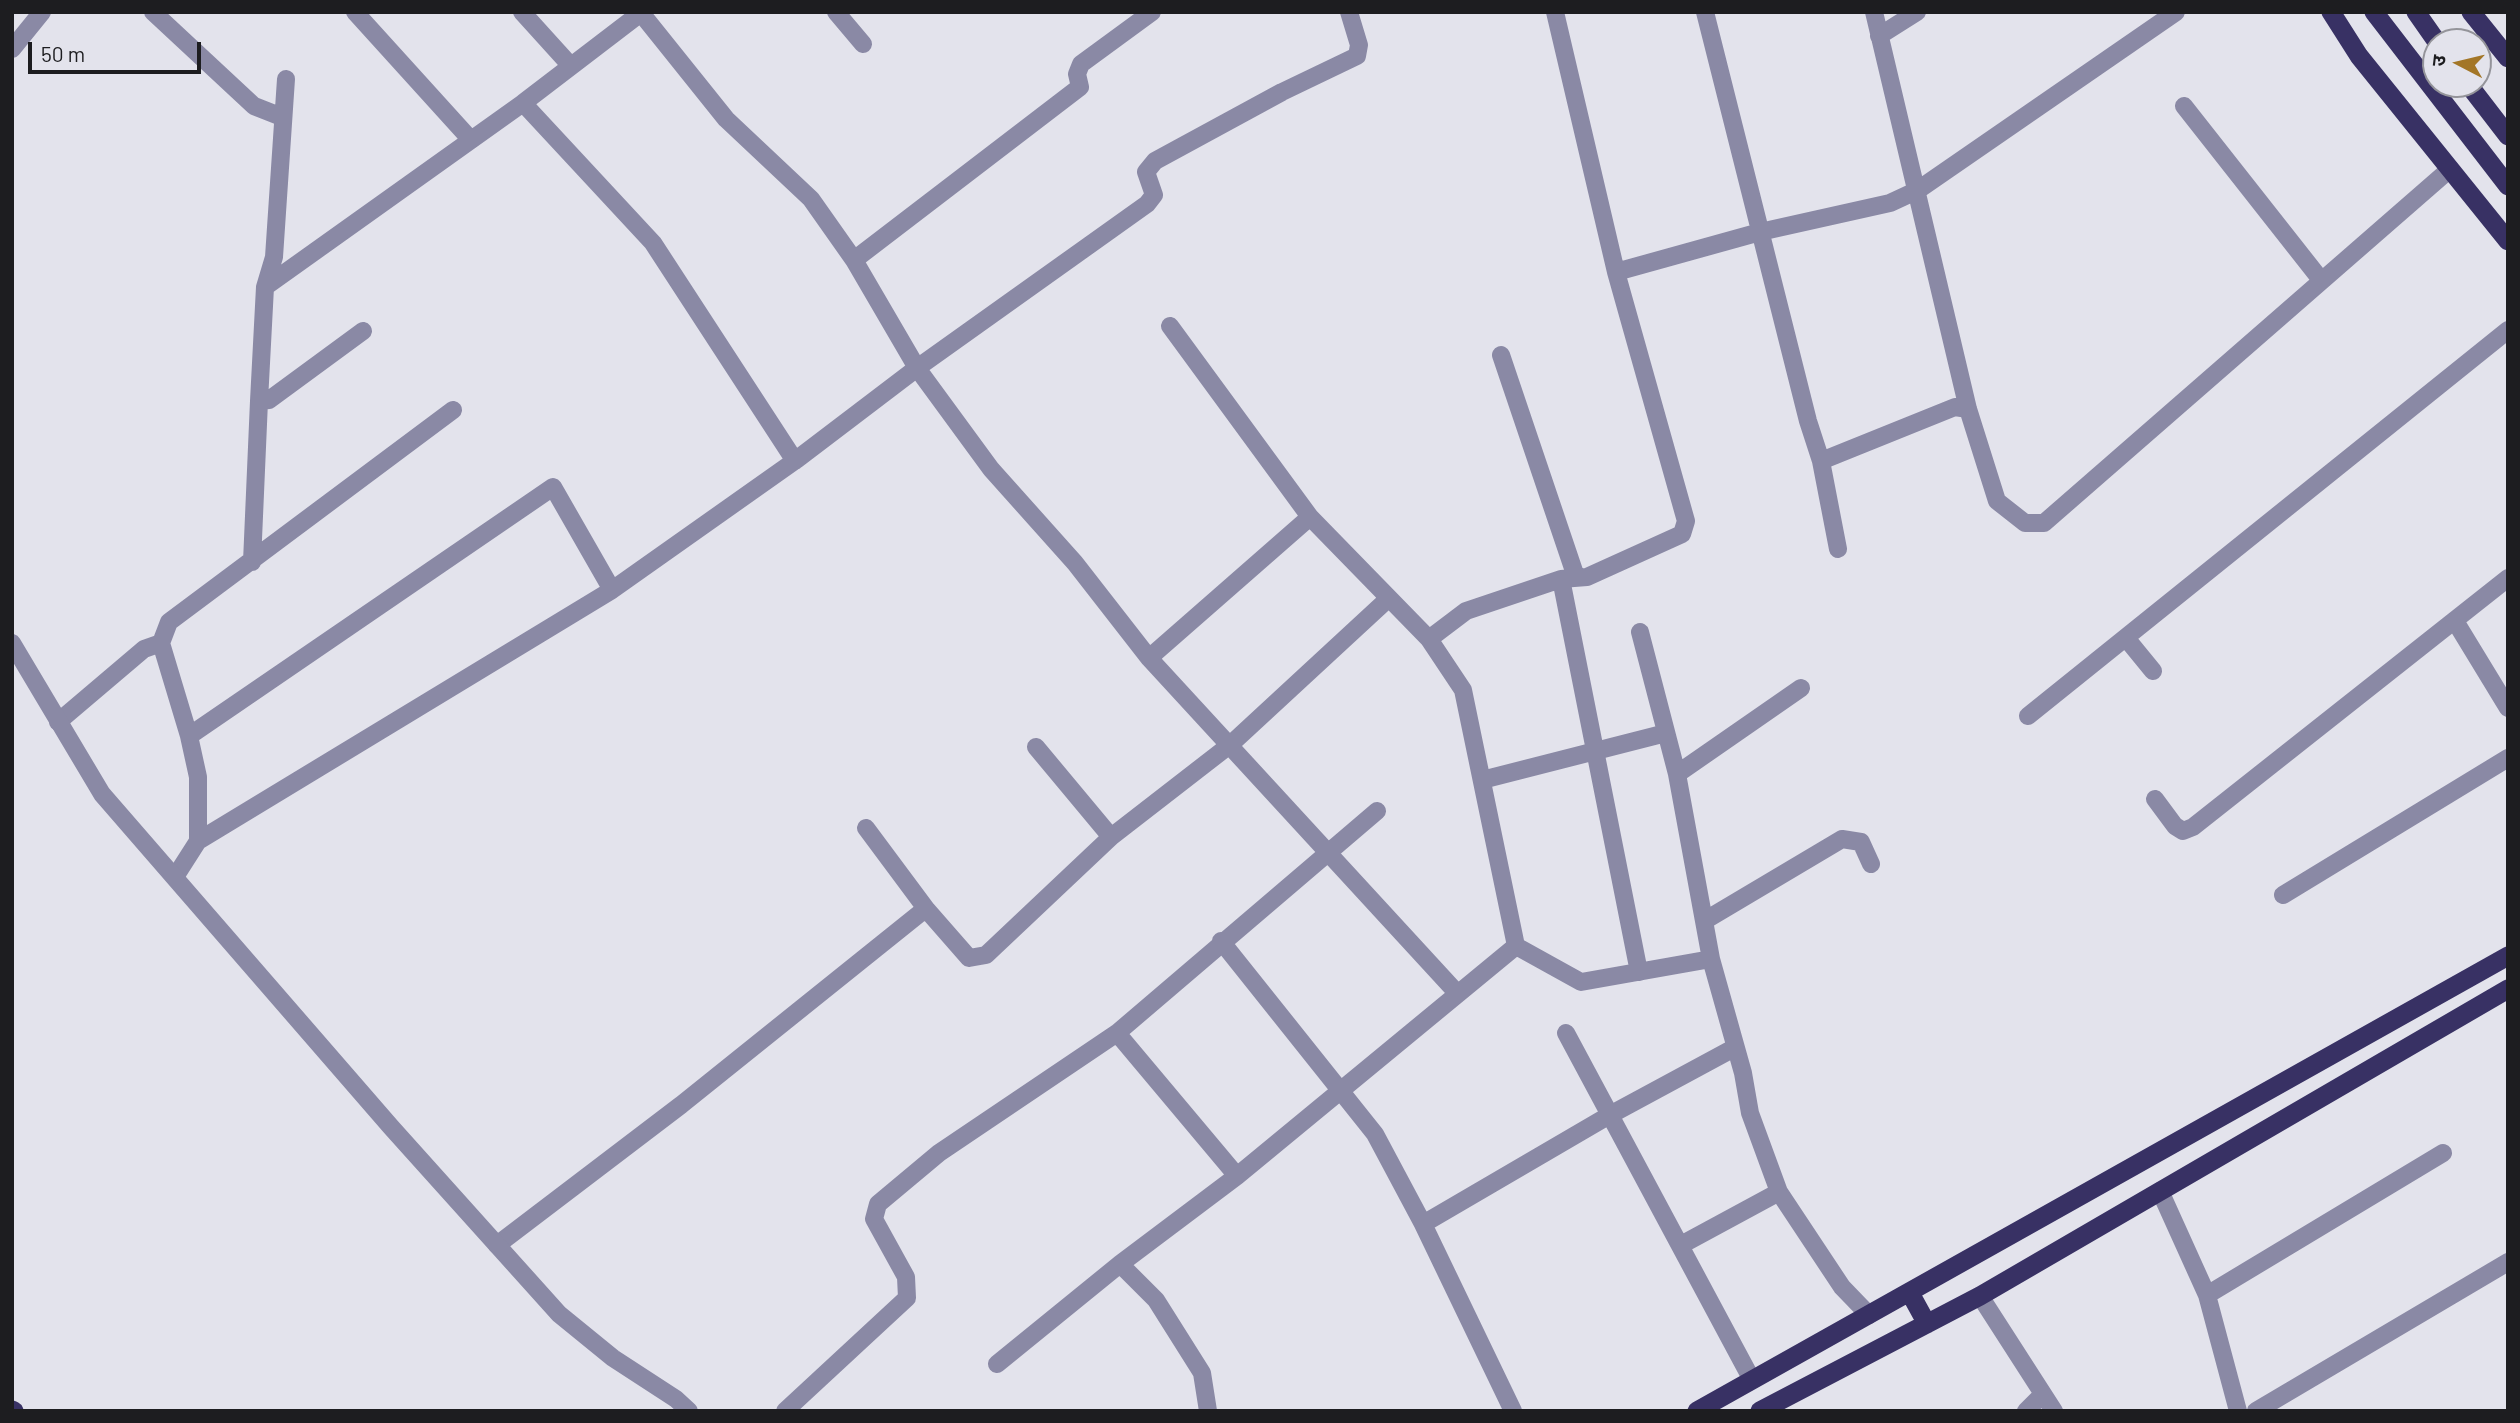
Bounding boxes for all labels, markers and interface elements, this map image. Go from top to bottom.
scale bar [32,28,205,72]
north arrow [2422,28,2492,98]
text: 50 m [41,41,85,66]
text: उ [2426,54,2450,68]

